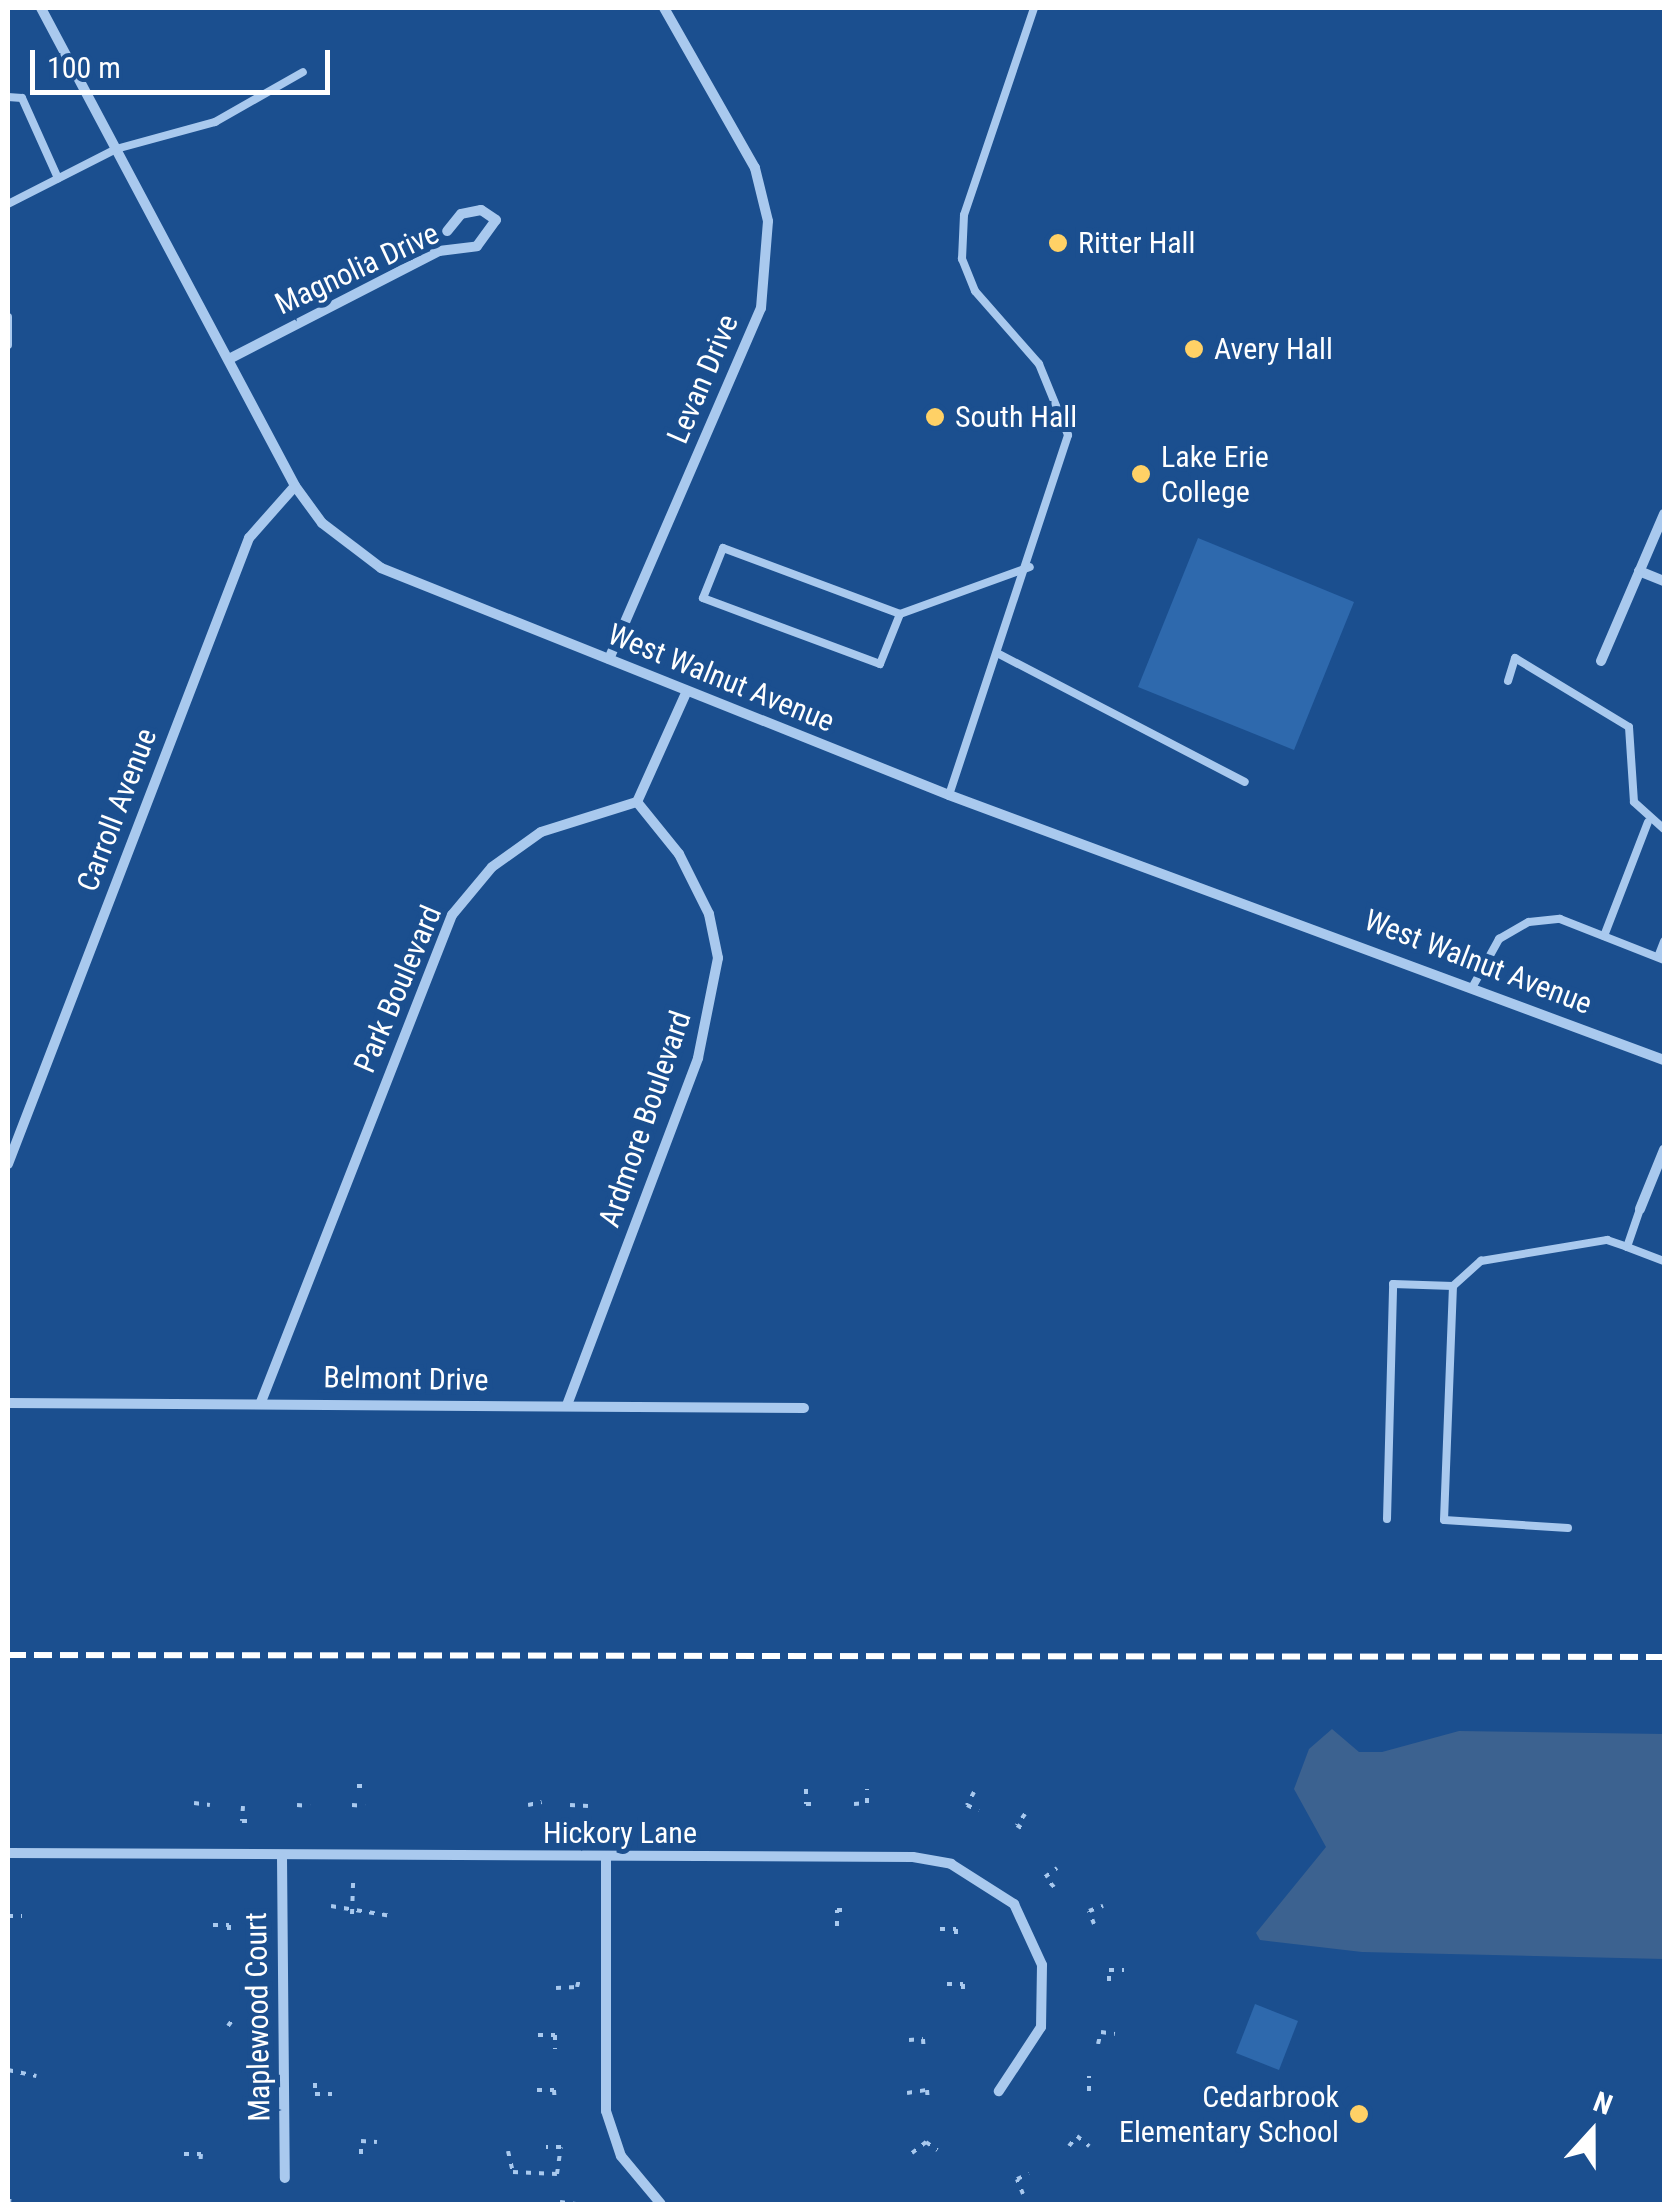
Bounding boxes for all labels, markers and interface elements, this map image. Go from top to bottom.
scale bar [35,30,335,92]
text: 100 m [47,50,121,85]
street label: Magnolia Drive [270,215,444,323]
place label: Ritter Hall [1078,225,1195,261]
marker: Ritter Hall [1047,232,1069,254]
street label: Levan Drive [660,309,746,449]
place label: Avery Hall [1214,331,1333,367]
marker: Avery Hall [1183,338,1205,360]
place label: South Hall [955,399,1077,435]
marker: South Hall [924,406,946,428]
place label: Lake Erie College [1161,439,1269,510]
marker: Lake Erie College [1130,463,1152,485]
street label: West Walnut Avenue [603,616,839,740]
street label: Carroll Avenue [69,724,165,896]
street label: Park Boulevard [347,900,449,1078]
street label: West Walnut Avenue [1359,902,1597,1022]
street label: Ardmore Boulevard [591,1006,699,1232]
street label: Belmont Drive [323,1360,489,1398]
street label: Hickory Lane [543,1815,697,1851]
street label: Maplewood Court [238,1912,278,2122]
place label: Cedarbrook Elementary School [1119,2079,1339,2150]
north arrow [1542,2082,1642,2182]
text: N [1589,2085,1617,2122]
marker: Cedarbrook Elementary School [1348,2103,1370,2125]

